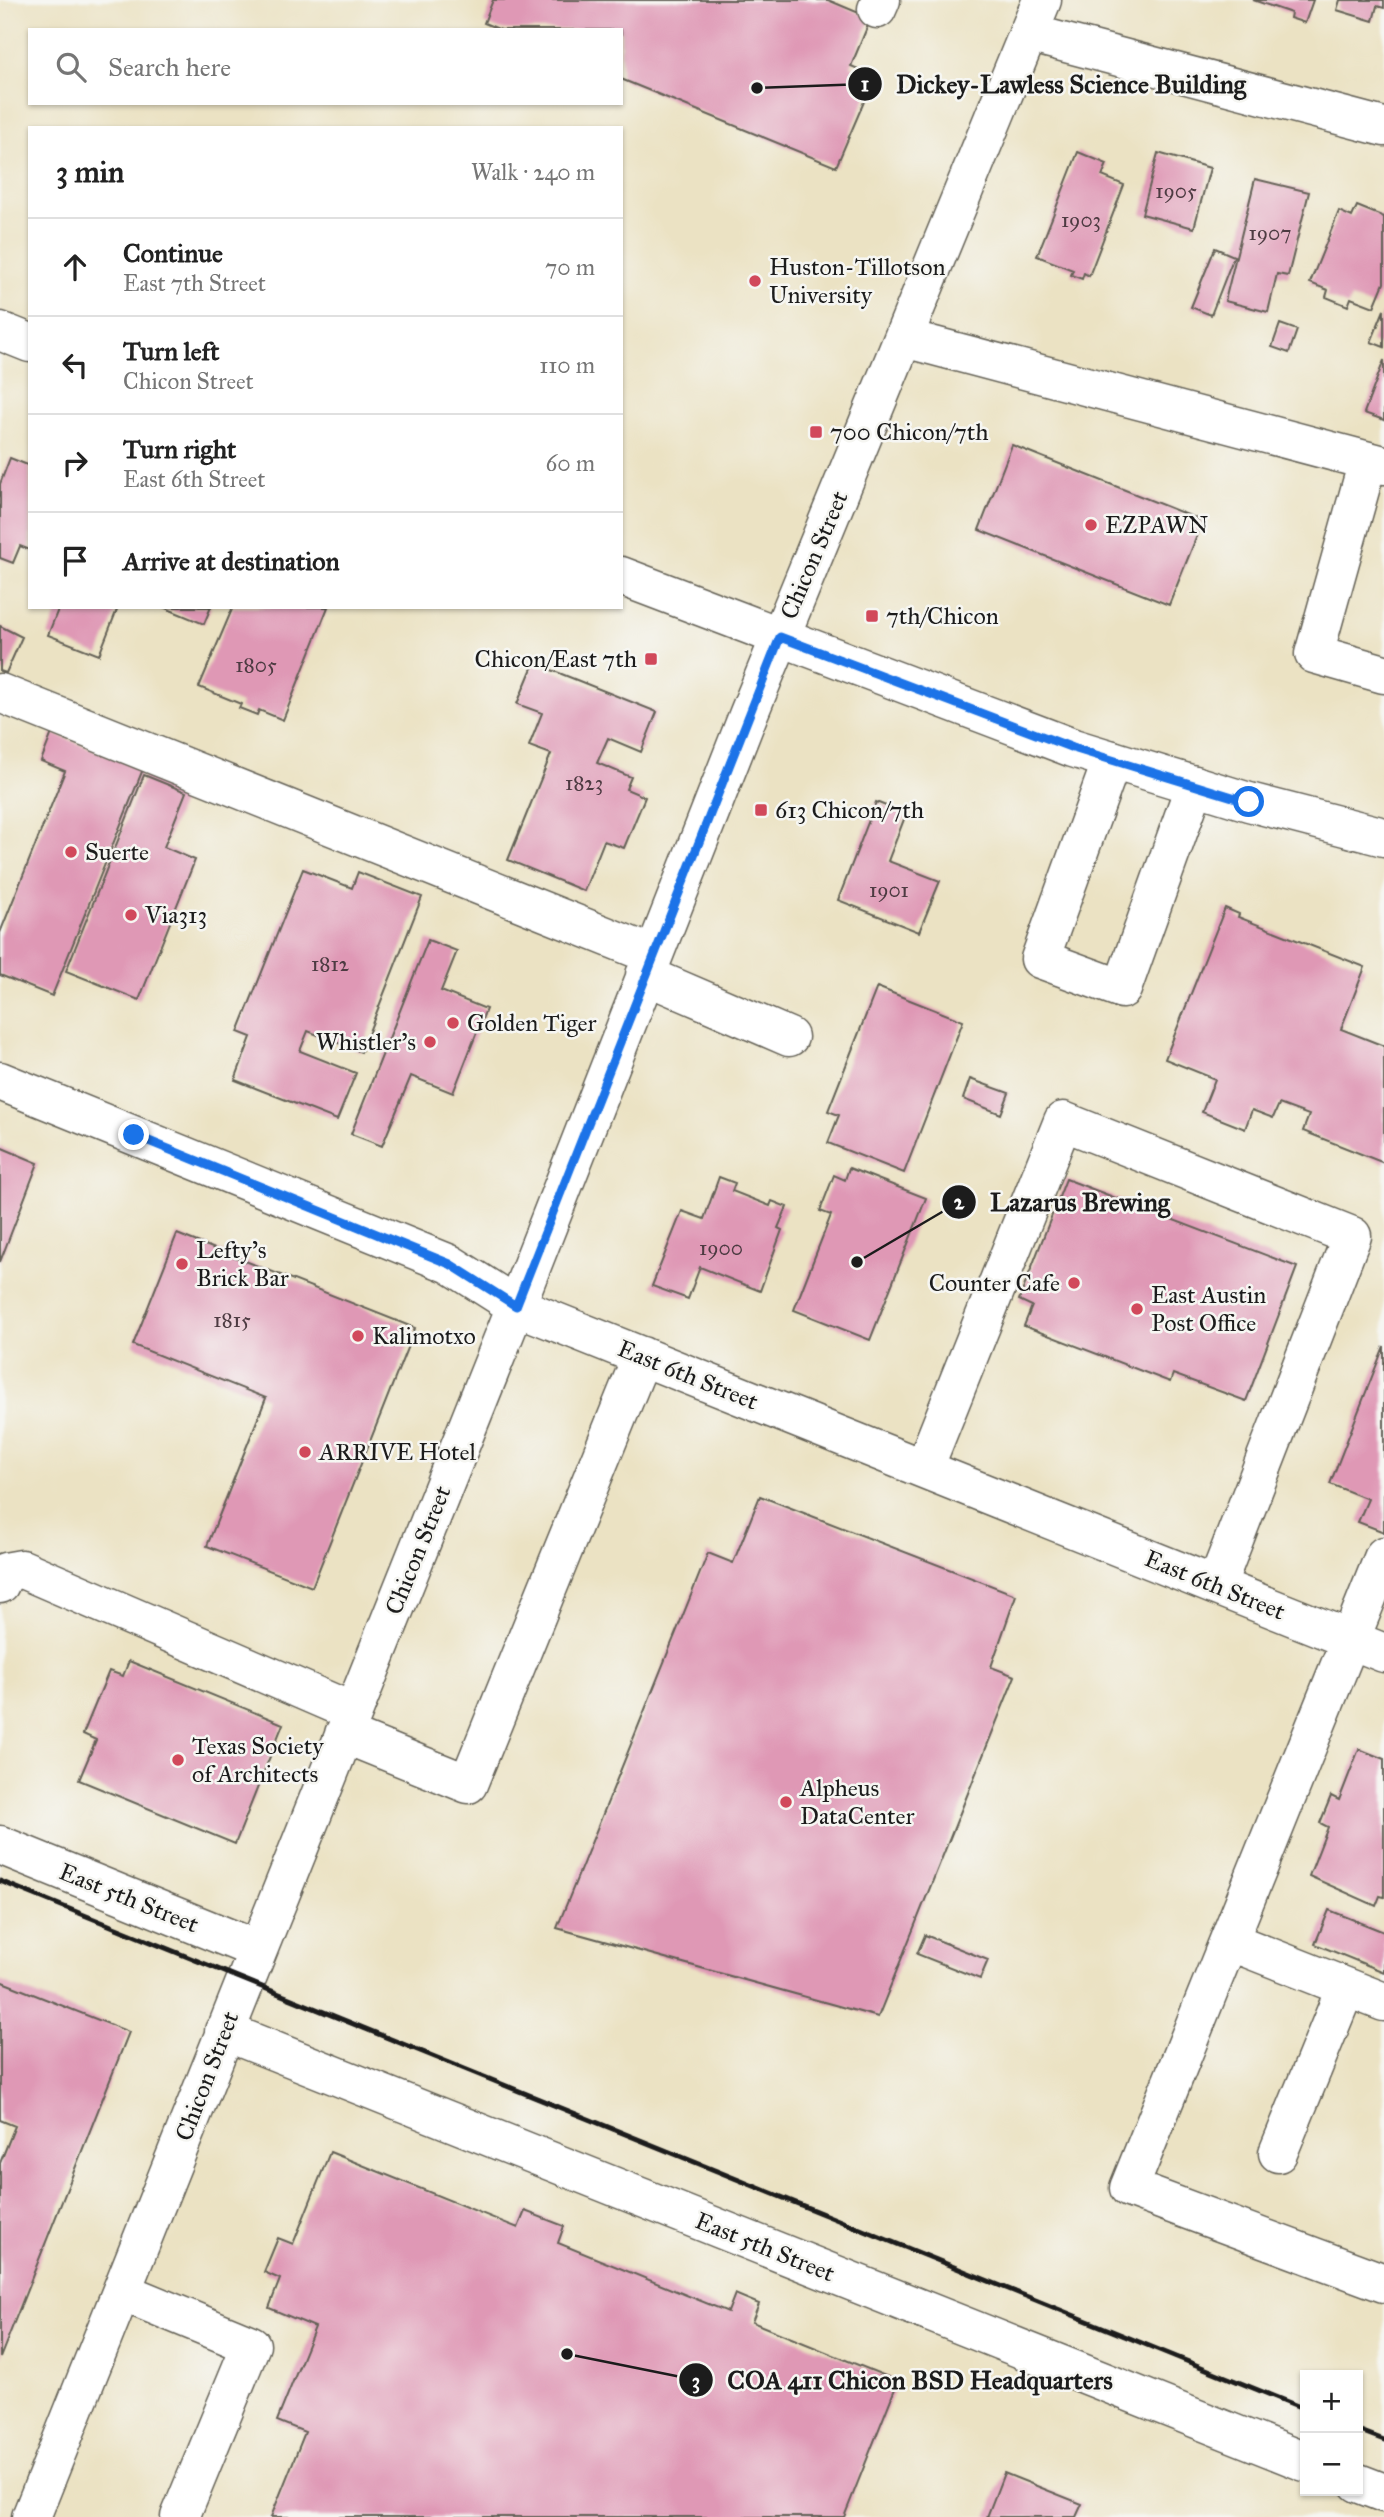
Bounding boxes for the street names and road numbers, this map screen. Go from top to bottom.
street label: Chicon Street [774,486,855,624]
street label: East 6th Street [613,1333,763,1417]
street label: Chicon Street [379,1481,458,1619]
street label: East 6th Street [1140,1543,1290,1627]
street label: East 5th Street [55,1856,203,1940]
street label: Chicon Street [169,2006,246,2145]
street label: East 5th Street [691,2205,839,2289]

